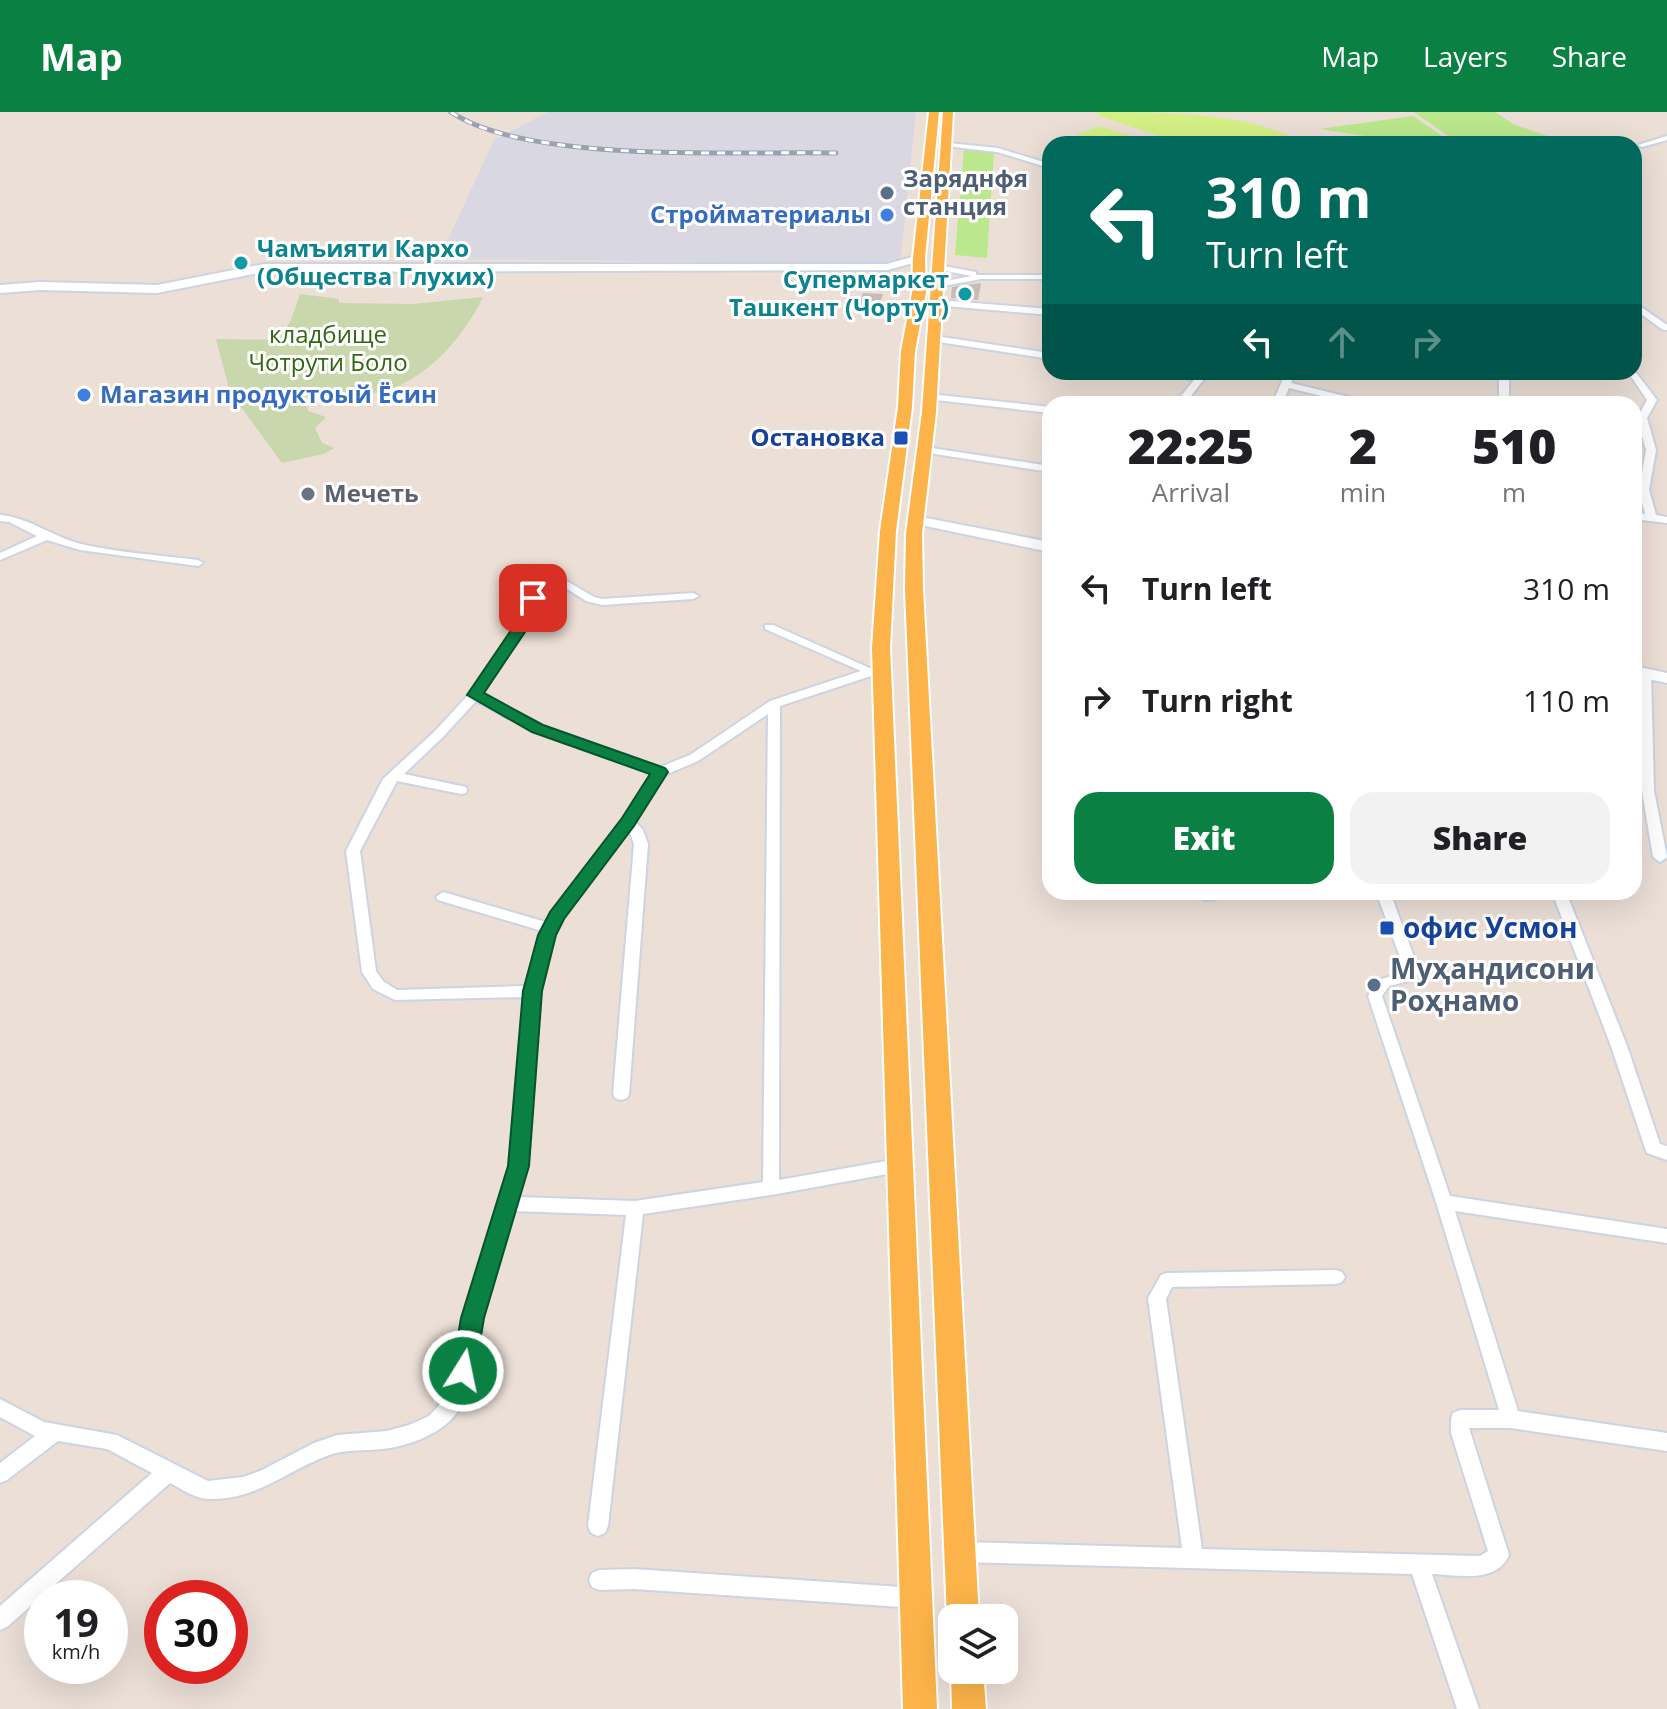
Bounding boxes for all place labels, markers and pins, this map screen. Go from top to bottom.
place label: Заряднфя станция [903,161,1028,222]
marker: Заряднфя станция [878,184,896,202]
place label: Стройматериалы [650,197,871,230]
marker: Стройматериалы [878,206,896,224]
place label: Чамъияти Кархо (Общества Глухих) [257,231,494,292]
marker: Чамъияти Кархо (Общества Глухих) [232,254,250,272]
place label: Супермаркет Ташкент (Чортут) [729,262,949,323]
marker: Супермаркет Ташкент (Чортут) [956,285,974,303]
place label: Магазин продуктоый Ёсин [100,377,437,410]
marker: Магазин продуктоый Ёсин [75,386,93,404]
place label: Остановка [751,420,885,453]
marker: Остановка [892,429,910,447]
place label: Мечеть [324,476,419,509]
marker: Мечеть [299,485,317,503]
pin [499,564,567,632]
place label: офис Усмон [1403,908,1577,946]
marker: офис Усмон [1378,919,1396,937]
place label: Муҳандисони Роҳнамо [1390,949,1595,1019]
marker: Муҳандисони Роҳнамо [1365,976,1383,994]

